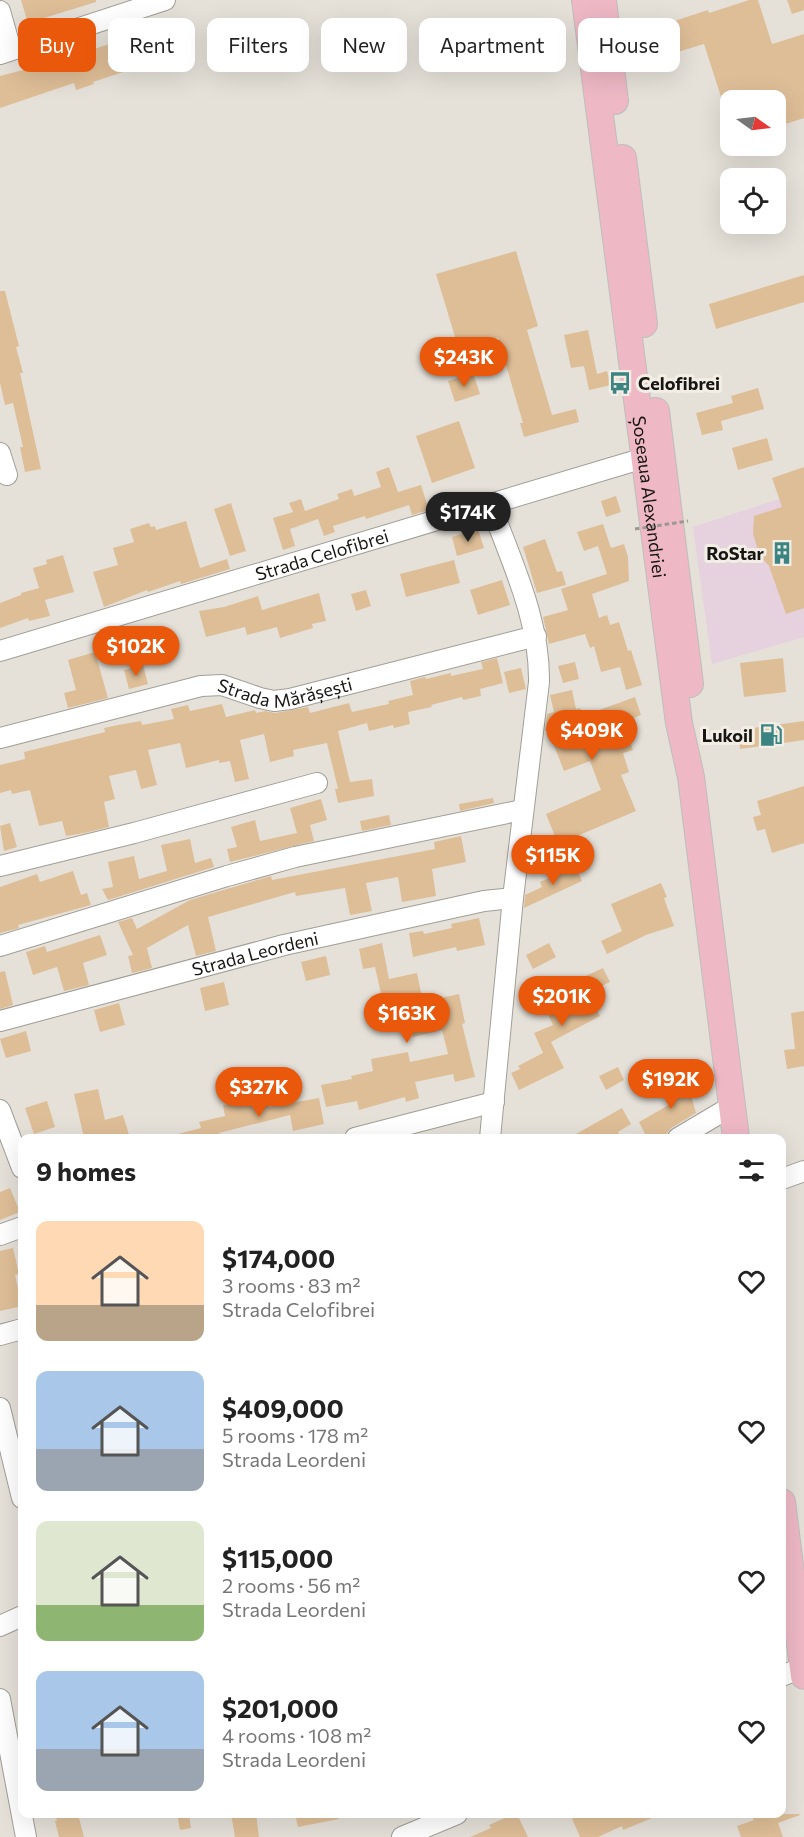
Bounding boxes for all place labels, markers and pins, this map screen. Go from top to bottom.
pin: $243K [422,337,506,388]
bus stop icon: Celofibrei [607,370,633,396]
place label: Celofibrei [638,372,720,394]
pin: $174K [426,492,510,543]
building icon: RoStar [769,540,795,566]
place label: RoStar [706,542,765,564]
pin: $102K [94,626,178,677]
pin: $409K [550,710,634,761]
fuel station icon: Lukoil [758,722,784,748]
place label: Lukoil [702,724,753,746]
pin: $115K [511,835,595,886]
pin: $201K [520,976,604,1027]
pin: $163K [365,993,449,1044]
pin: $192K [629,1059,713,1110]
pin: $327K [217,1067,301,1118]

